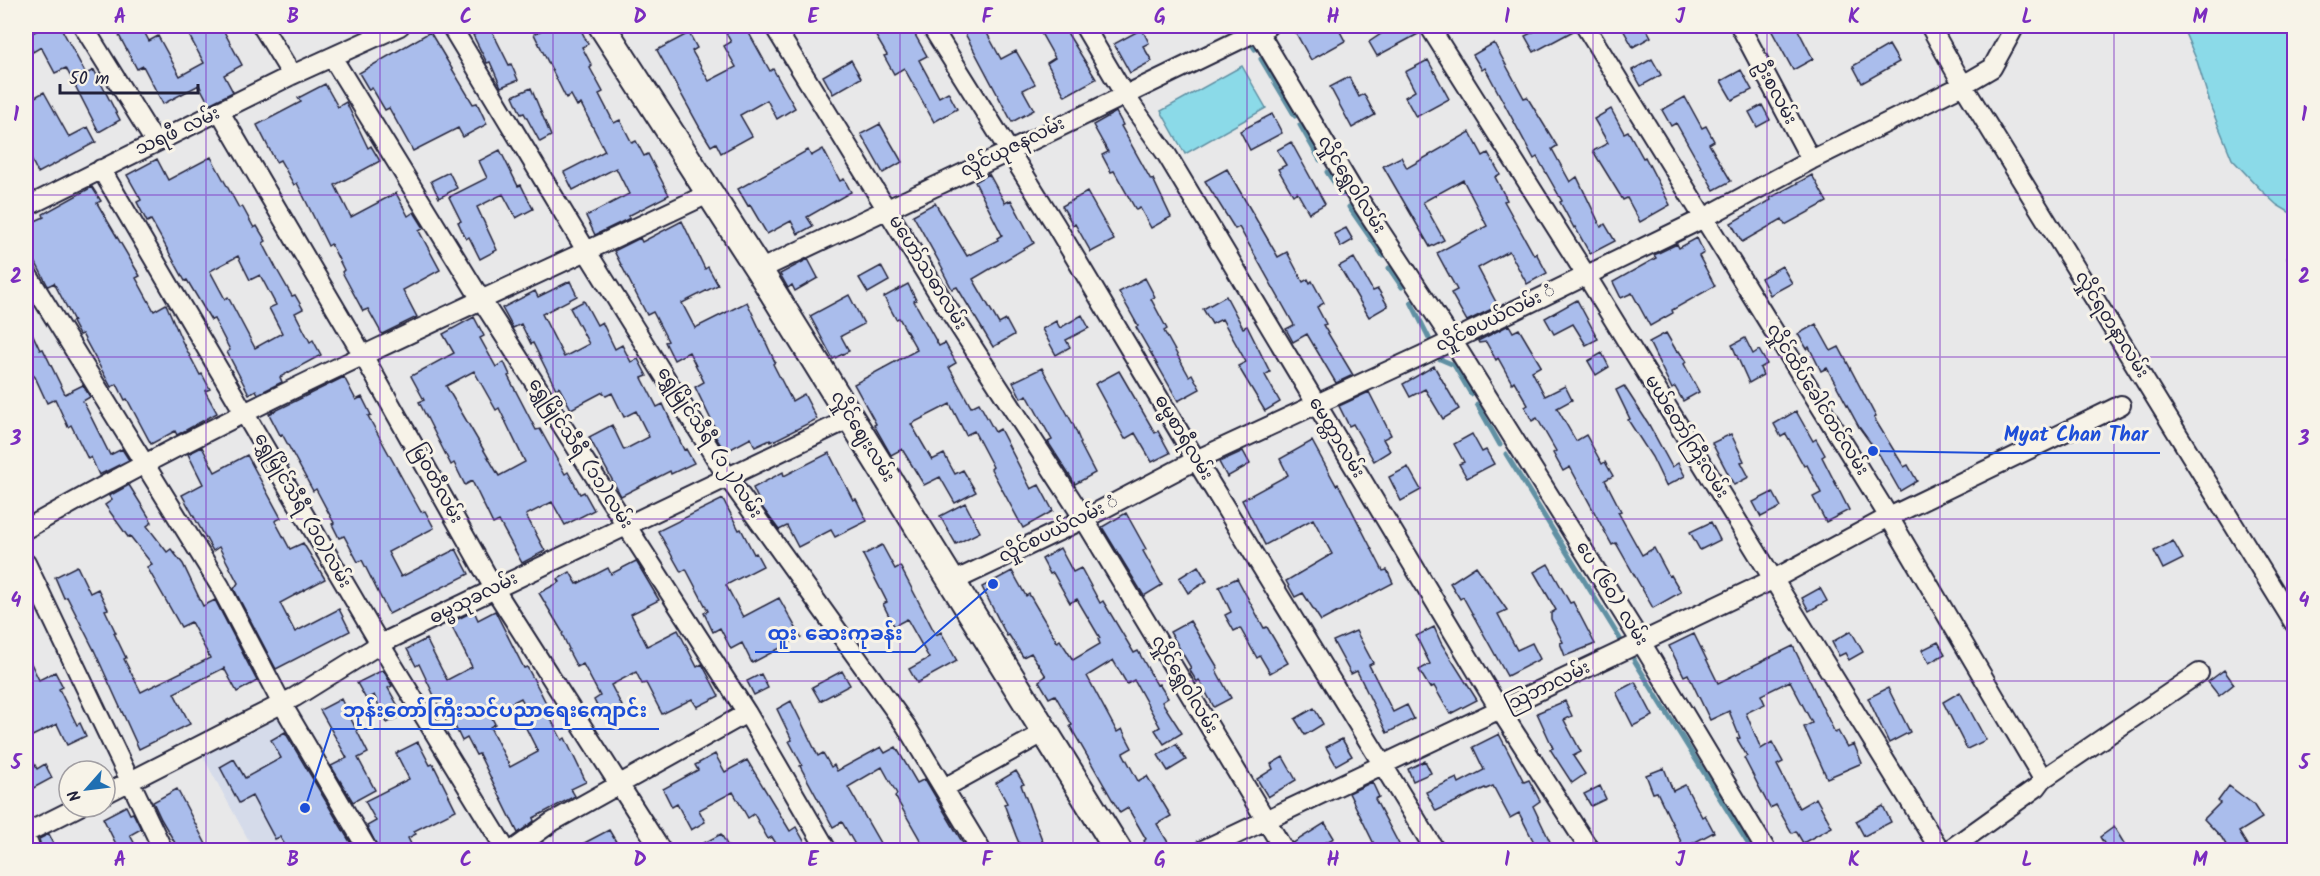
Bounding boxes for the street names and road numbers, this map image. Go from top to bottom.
street label: ဦးစလမ်း [1746,56,1804,130]
street label: သရဖီ လမ်း [130,99,225,164]
street label: လှိုင်ယုဇနလမ်း [955,109,1070,186]
street label: လှိုင်ရွှေဝါလမ်း [1309,130,1394,240]
street label: မဟော်သဓာလမ်း [880,210,974,336]
street label: လှိုင်ရတနာလမ်း [2066,265,2156,384]
street label: လှိုင်စပယ်လမ်း ံ [1431,276,1561,361]
street label: လှိုင်ထိပ်ခေါင်တင်လမ်း [1758,318,1876,482]
street label: ရွှေမြိုင်သီရီ (၁၂)လမ်း [649,361,770,525]
street label: မယ်တော်ကြီးလမ်း [1636,369,1737,505]
street label: ရွှေမြိုင်သီရီ (၁၁)လမ်း [520,372,641,535]
street label: လှိုင်ဈေးလမ်း [822,385,903,489]
street label: ဓမ္မစာရီလမ်း [1146,389,1221,486]
street label: မေတ္တာလမ်း [1300,392,1372,484]
street label: ရွှေမြိုင်သီရီ (၁၀)လမ်း [246,427,359,594]
street label: မြဝတီလမ်း [402,438,471,529]
street label: လှိုင်စပယ်လမ်း ံ [994,487,1124,572]
street label: ပေ (၆၀) လမ်း [1567,536,1655,652]
street label: ဓမ္မသုခလမ်း [425,565,523,633]
street label: လှိုင်ရွှေဝါလမ်း [1143,629,1226,740]
street label: သြဘာလမ်း [1501,654,1595,720]

